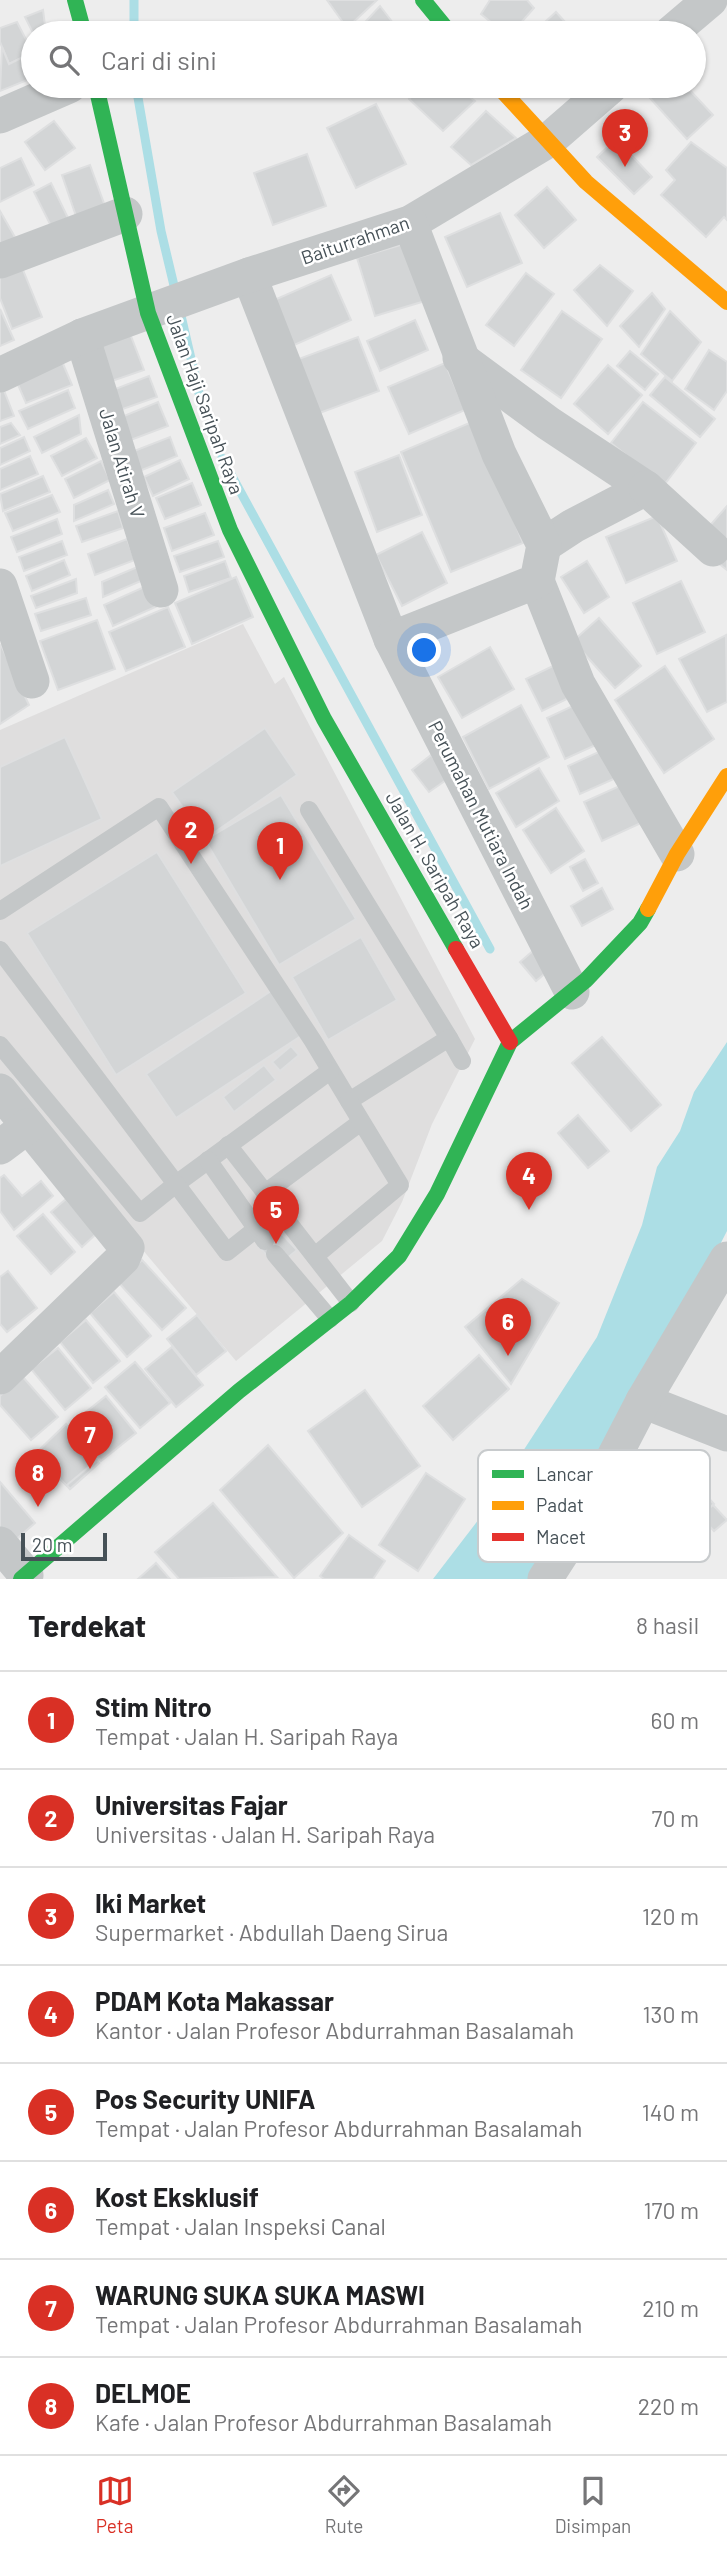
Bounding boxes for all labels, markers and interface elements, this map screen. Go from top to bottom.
search box [21,21,706,98]
icon: search [45,41,83,79]
text: Cari di sini [101,44,217,75]
pin: 3 [602,109,648,167]
street label: Baiturrahman [298,210,412,269]
street label: Jalan Haji Saripah Raya [162,310,249,497]
street label: Jalan Atirah V [95,405,150,521]
your location [407,633,441,667]
street label: Perumahan Mutiara Indah [424,717,539,913]
street label: Jalan H. Saripah Raya [381,788,490,952]
pin: 2 [168,806,214,864]
pin: 1 [257,822,303,880]
pin: 4 [506,1152,552,1210]
pin: 5 [253,1186,299,1244]
pin: 6 [485,1298,531,1356]
pin: 7 [67,1411,113,1469]
pin: 8 [15,1449,61,1507]
legend [478,1450,710,1562]
text: Lancar [536,1462,593,1485]
text: Padat [536,1493,584,1516]
text: Macet [536,1525,586,1548]
scale bar [21,1530,107,1562]
text: 20 m [32,1533,72,1556]
text: Terdekat [28,1607,146,1643]
text: 8 hasil [636,1611,699,1639]
text: Stim Nitro [95,1691,212,1722]
text: 1 [47,1706,55,1734]
text: 60 m [651,1706,699,1734]
text: Tempat · Jalan H. Saripah Raya [95,1722,398,1750]
text: Universitas Fajar [95,1789,288,1820]
text: 2 [45,1804,57,1832]
text: 70 m [652,1804,699,1832]
text: Universitas · Jalan H. Saripah Raya [95,1820,435,1848]
text: Iki Market [95,1887,206,1918]
text: 3 [45,1902,57,1930]
text: 120 m [642,1902,699,1930]
text: Supermarket · Abdullah Daeng Sirua [95,1918,448,1946]
text: PDAM Kota Makassar [95,1985,334,2016]
text: 4 [44,2000,58,2028]
text: 130 m [642,2000,699,2028]
text: Kantor · Jalan Profesor Abdurrahman Basalamah [95,2016,574,2044]
text: Pos Security UNIFA [95,2083,316,2114]
text: 5 [45,2098,57,2126]
text: 140 m [642,2098,699,2126]
text: Tempat · Jalan Profesor Abdurrahman Basalamah [95,2114,583,2142]
text: Kost Eksklusif [95,2181,259,2212]
text: 6 [45,2196,57,2224]
text: 170 m [643,2196,699,2224]
text: Tempat · Jalan Inspeksi Canal [95,2212,386,2240]
text: WARUNG SUKA SUKA MASWI [95,2279,425,2310]
text: 7 [45,2294,57,2322]
text: 210 m [642,2294,699,2322]
text: Tempat · Jalan Profesor Abdurrahman Basalamah [95,2310,583,2338]
text: DELMOE [95,2377,191,2408]
text: 8 [45,2392,57,2420]
text: 220 m [638,2392,699,2420]
text: Kafe · Jalan Profesor Abdurrahman Basalamah [95,2408,552,2436]
tab: Peta [96,2472,134,2537]
tab: Rute [325,2472,363,2537]
tab: Disimpan [555,2472,631,2537]

